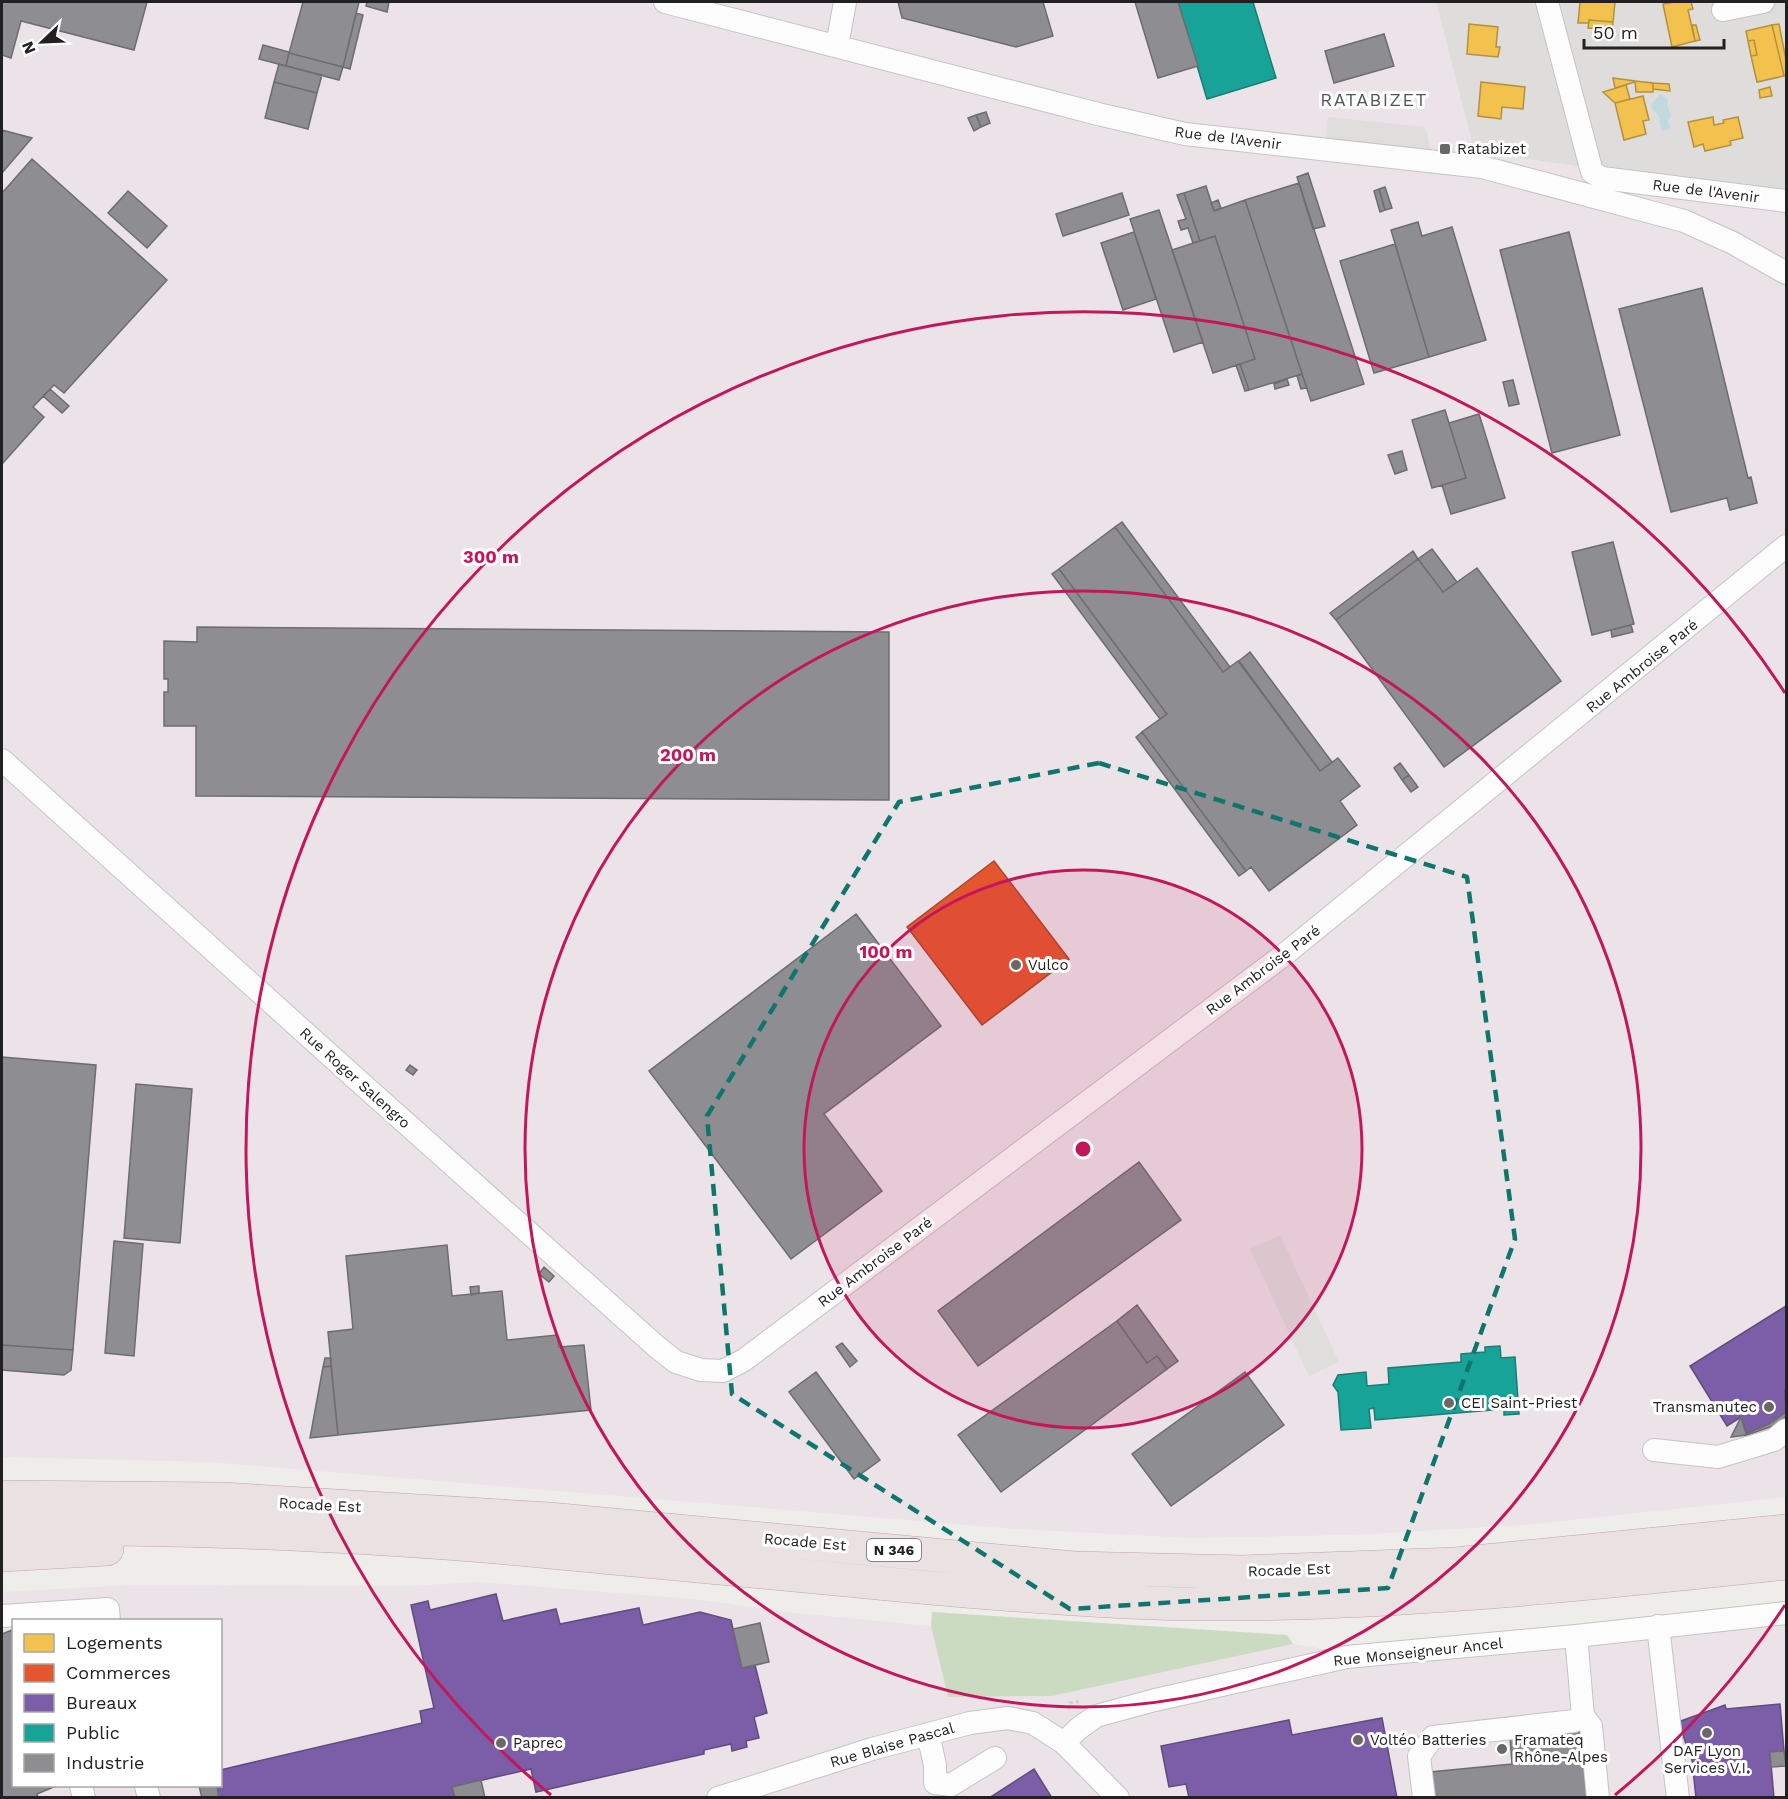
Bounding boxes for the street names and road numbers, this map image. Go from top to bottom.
street label: Rue de l'Avenir [1174,123,1282,153]
street label: Rue de l'Avenir [1652,176,1760,206]
street label: Rue Ambroise Paré [1582,615,1702,717]
street label: Rue Ambroise Paré [1202,921,1324,1019]
street label: Rue Roger Salengro [296,1024,414,1132]
street label: Rue Ambroise Paré [814,1213,936,1311]
street label: Rocade Est [278,1494,362,1516]
street label: Rocade Est [763,1529,848,1555]
road number: N 346 [867,1539,921,1561]
street label: Rocade Est [1247,1560,1331,1580]
street label: Rue Monseigneur Ancel [1332,1634,1504,1670]
street label: Rue Blaise Pascal [828,1719,957,1771]

